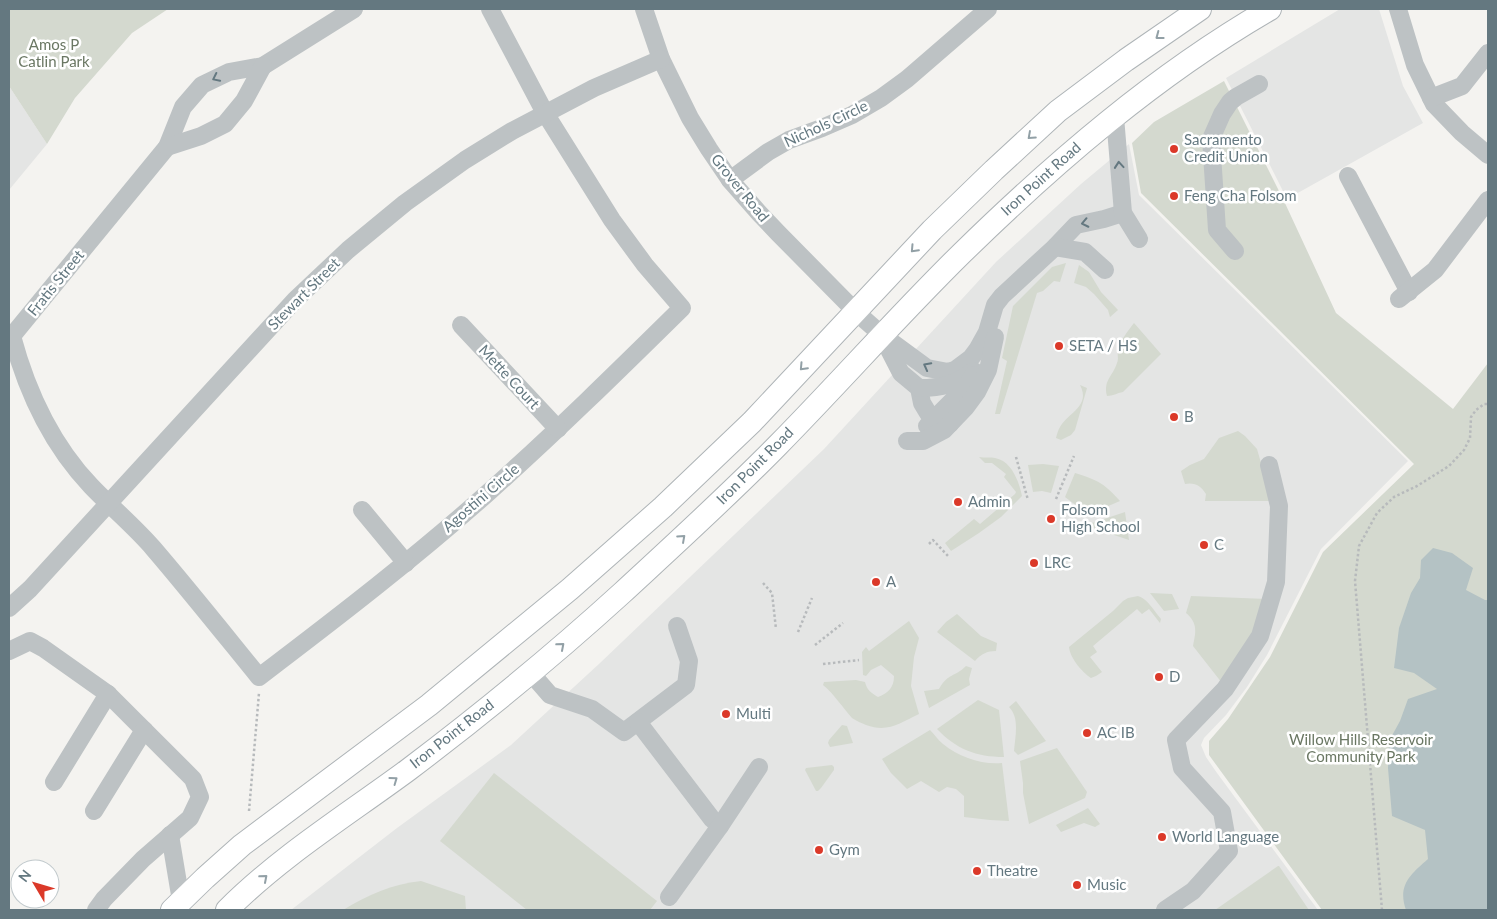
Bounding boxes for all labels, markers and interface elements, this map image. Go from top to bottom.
one-way arrow [1155,30,1165,39]
park label: Amos P Catlin Park [18,35,90,70]
one-way arrow [213,72,222,82]
street label: Nichols Circle [781,96,870,150]
one-way arrow [1028,130,1037,139]
place label: Sacramento Credit Union [1184,130,1268,165]
street label: Iron Point Road [997,138,1084,219]
marker: Sacramento Credit Union [1168,143,1180,155]
street label: Grover Road [708,150,774,225]
one-way arrow [1114,161,1125,169]
place label: Feng Cha Folsom [1184,186,1297,204]
marker: Feng Cha Folsom [1168,190,1180,202]
one-way arrow [1080,218,1089,228]
one-way arrow [911,243,920,252]
street label: Fratis Street [23,245,88,319]
street label: Stewart Street [264,253,343,333]
place label: SETA / HS [1069,336,1137,354]
marker: SETA / HS [1053,340,1065,352]
street label: Mette Court [475,341,544,413]
one-way arrow [800,362,809,371]
one-way arrow [923,362,932,372]
place label: B [1184,407,1194,425]
marker: B [1168,411,1180,423]
street label: Iron Point Road [712,423,797,508]
street label: Agostini Circle [438,459,522,535]
place label: Admin [968,492,1011,510]
marker: Admin [952,496,964,508]
place label: Folsom High School [1061,500,1140,535]
marker: Folsom High School [1045,513,1057,525]
one-way arrow [677,535,686,544]
place label: C [1214,535,1224,553]
marker: C [1198,539,1210,551]
place label: LRC [1044,553,1071,571]
marker: LRC [1028,557,1040,569]
place label: A [886,572,897,590]
marker: A [870,576,882,588]
one-way arrow [556,643,565,652]
place label: D [1169,667,1180,685]
marker: D [1153,671,1165,683]
street label: Iron Point Road [406,695,497,772]
place label: Multi [736,704,771,722]
marker: Multi [720,708,732,720]
place label: AC IB [1097,723,1135,741]
marker: AC IB [1081,727,1093,739]
park label: Willow Hills Reservoir Community Park [1289,730,1434,765]
one-way arrow [388,777,398,786]
place label: World Language [1172,827,1279,845]
marker: World Language [1156,831,1168,843]
place label: Gym [829,840,860,858]
marker: Gym [813,844,825,856]
north arrow [10,859,60,909]
place label: Theatre [987,861,1038,879]
marker: Theatre [971,865,983,877]
text: N [14,866,34,885]
one-way arrow [258,874,267,883]
place label: Music [1087,875,1126,893]
marker: Music [1071,879,1083,891]

